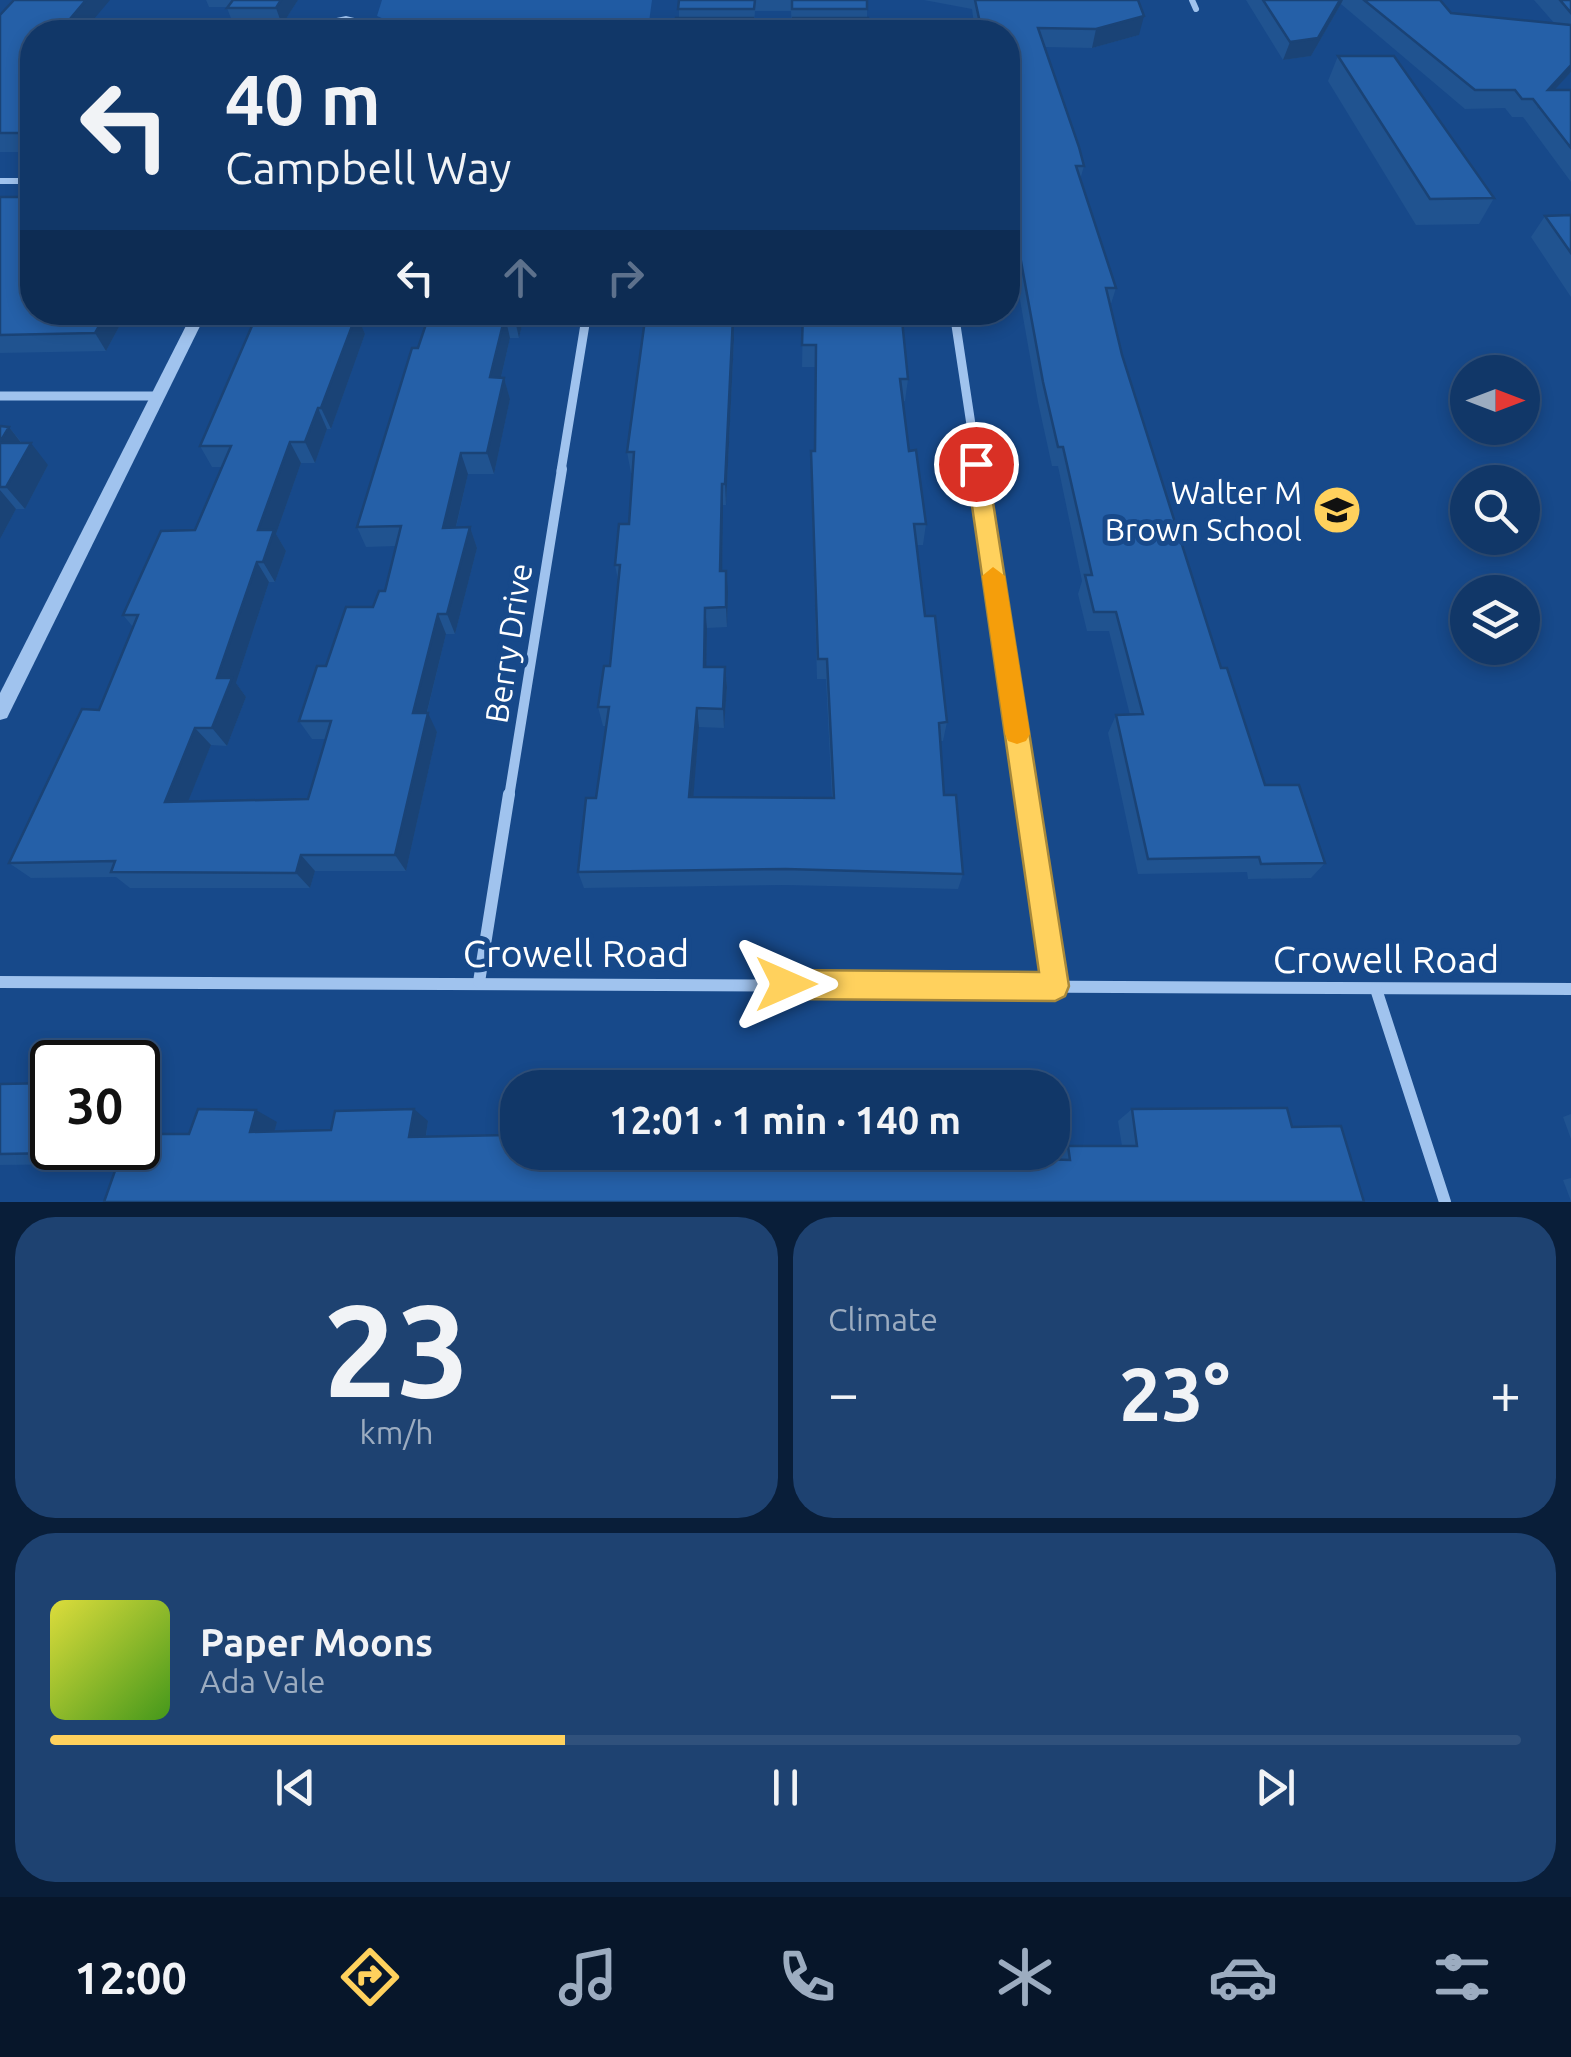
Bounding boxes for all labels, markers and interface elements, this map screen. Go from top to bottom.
icon: left [60,60,190,190]
text: 40 m [225,60,381,138]
text: Campbell Way [225,142,511,193]
icon: left [388,250,443,305]
icon: ahead [493,250,548,305]
icon: right [598,250,653,305]
north arrow [1450,355,1540,445]
map controls [1450,355,1540,665]
pin [934,422,1019,507]
icon: arrive [949,437,1004,492]
button: search [1450,465,1540,555]
place label: Walter M Brown School [1105,474,1302,547]
school or university icon: Walter M Brown School [1311,484,1363,536]
street label: Berry Drive [478,560,538,726]
button: layers [1450,575,1540,665]
street label: Crowell Road [463,932,689,974]
position arrow [734,932,838,1036]
street label: Crowell Road [1273,938,1499,980]
speed limit sign: 30 [30,1040,160,1170]
text: 12:01 · 1 min · 140 m [609,1099,961,1141]
text: 23 [323,1276,470,1422]
text: Climate [828,1301,938,1337]
text: 23° [1119,1351,1230,1435]
text: − [828,1362,859,1423]
text: + [1490,1362,1521,1423]
text: km/h [360,1414,433,1450]
text: Paper Moons [200,1621,433,1663]
text: Ada Vale [200,1663,326,1699]
icon: previous [268,1760,323,1815]
icon: pause [758,1760,813,1815]
icon: next [1248,1760,1303,1815]
icon: directions [335,1942,405,2012]
icon: music [553,1942,623,2012]
icon: phone [772,1942,842,2012]
icon: climate [990,1942,1060,2012]
icon: car [1208,1942,1278,2012]
icon: filters [1427,1942,1497,2012]
text: 12:00 [74,1952,187,2003]

